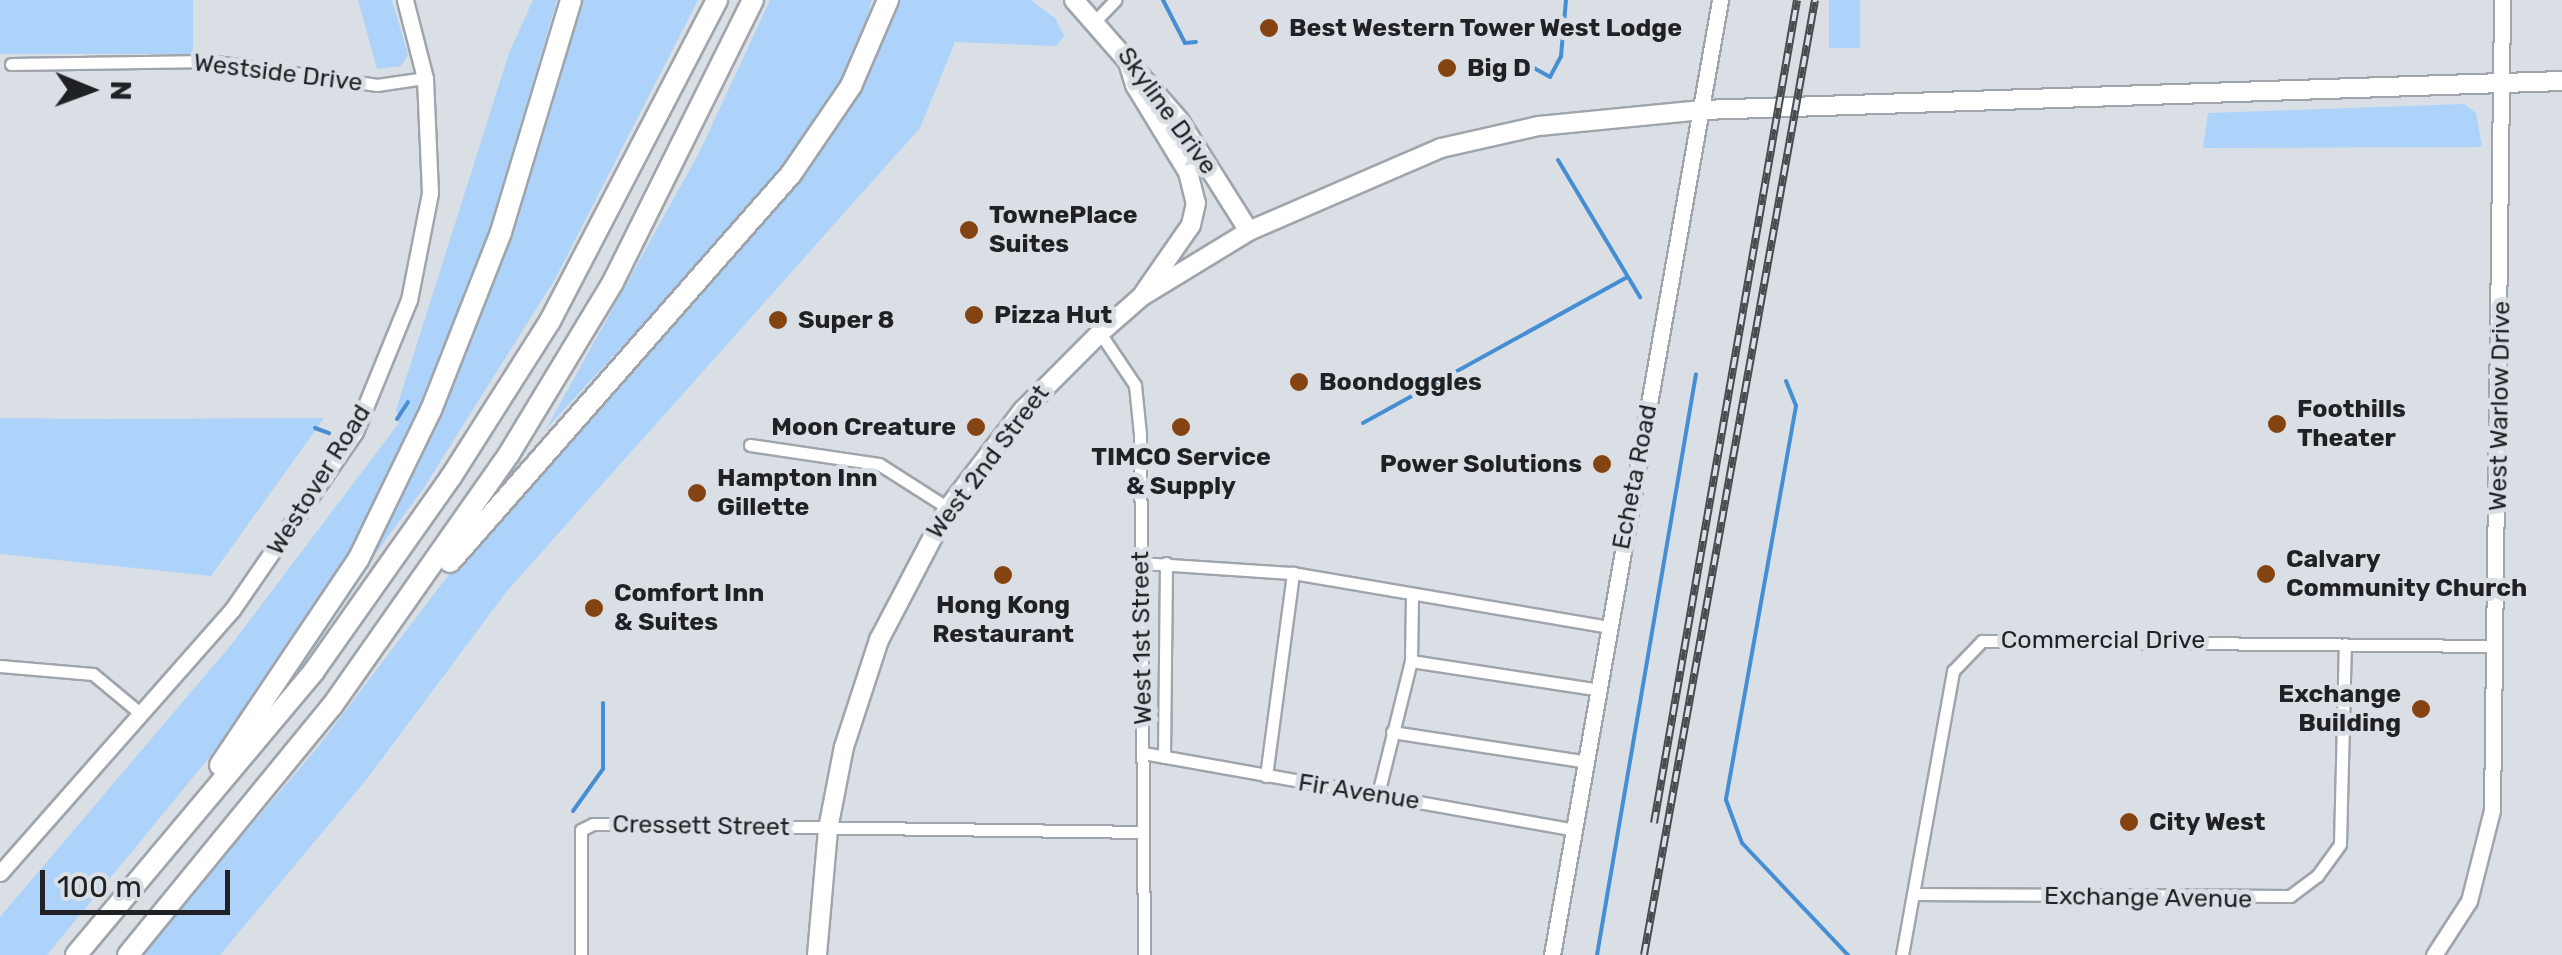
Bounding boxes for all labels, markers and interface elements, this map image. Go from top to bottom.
place label: Best Western Tower West Lodge [1289,13,1683,43]
marker: Best Western Tower West Lodge [1258,17,1280,39]
north arrow [40,40,140,140]
street label: Skyline Drive [1111,42,1223,180]
street label: Westside Drive [192,48,364,98]
place label: Big D [1467,53,1531,83]
marker: Big D [1436,57,1458,79]
text: N [104,80,137,101]
place label: TownePlace Suites [989,201,1138,260]
marker: TownePlace Suites [958,219,980,241]
place label: Pizza Hut [994,300,1112,330]
street label: West Warlow Drive [2483,300,2517,512]
marker: Pizza Hut [963,304,985,326]
place label: Super 8 [798,305,895,335]
marker: Super 8 [767,309,789,331]
place label: Boondoggles [1319,367,1482,397]
marker: Boondoggles [1288,371,1310,393]
street label: West 2nd Street [920,379,1056,545]
place label: Foothills Theater [2297,395,2406,454]
street label: Westover Road [261,399,377,561]
street label: Echeta Road [1606,402,1664,552]
place label: Moon Creature [771,412,956,442]
marker: Foothills Theater [2266,413,2288,435]
marker: Moon Creature [965,416,987,438]
marker: TIMCO Service & Supply [1170,416,1192,438]
place label: TIMCO Service & Supply [1091,443,1271,502]
place label: Power Solutions [1379,449,1582,479]
marker: Power Solutions [1591,453,1613,475]
place label: Hampton Inn Gillette [717,464,878,523]
marker: Hampton Inn Gillette [686,482,708,504]
place label: Calvary Community Church [2286,545,2528,604]
street label: West 1st Street [1125,551,1159,725]
marker: Calvary Community Church [2255,563,2277,585]
marker: Hong Kong Restaurant [992,564,1014,586]
place label: Comfort Inn & Suites [614,579,764,638]
place label: Hong Kong Restaurant [932,591,1074,650]
marker: Comfort Inn & Suites [583,597,605,619]
street label: Commercial Drive [2001,625,2205,655]
place label: Exchange Building [2278,680,2401,739]
marker: Exchange Building [2410,698,2432,720]
street label: Fir Avenue [1295,767,1423,817]
place label: City West [2149,807,2266,837]
street label: Cressett Street [612,809,790,843]
marker: City West [2118,811,2140,833]
scale bar [45,850,235,912]
text: 100 m [57,869,142,905]
street label: Exchange Avenue [2043,881,2253,915]

